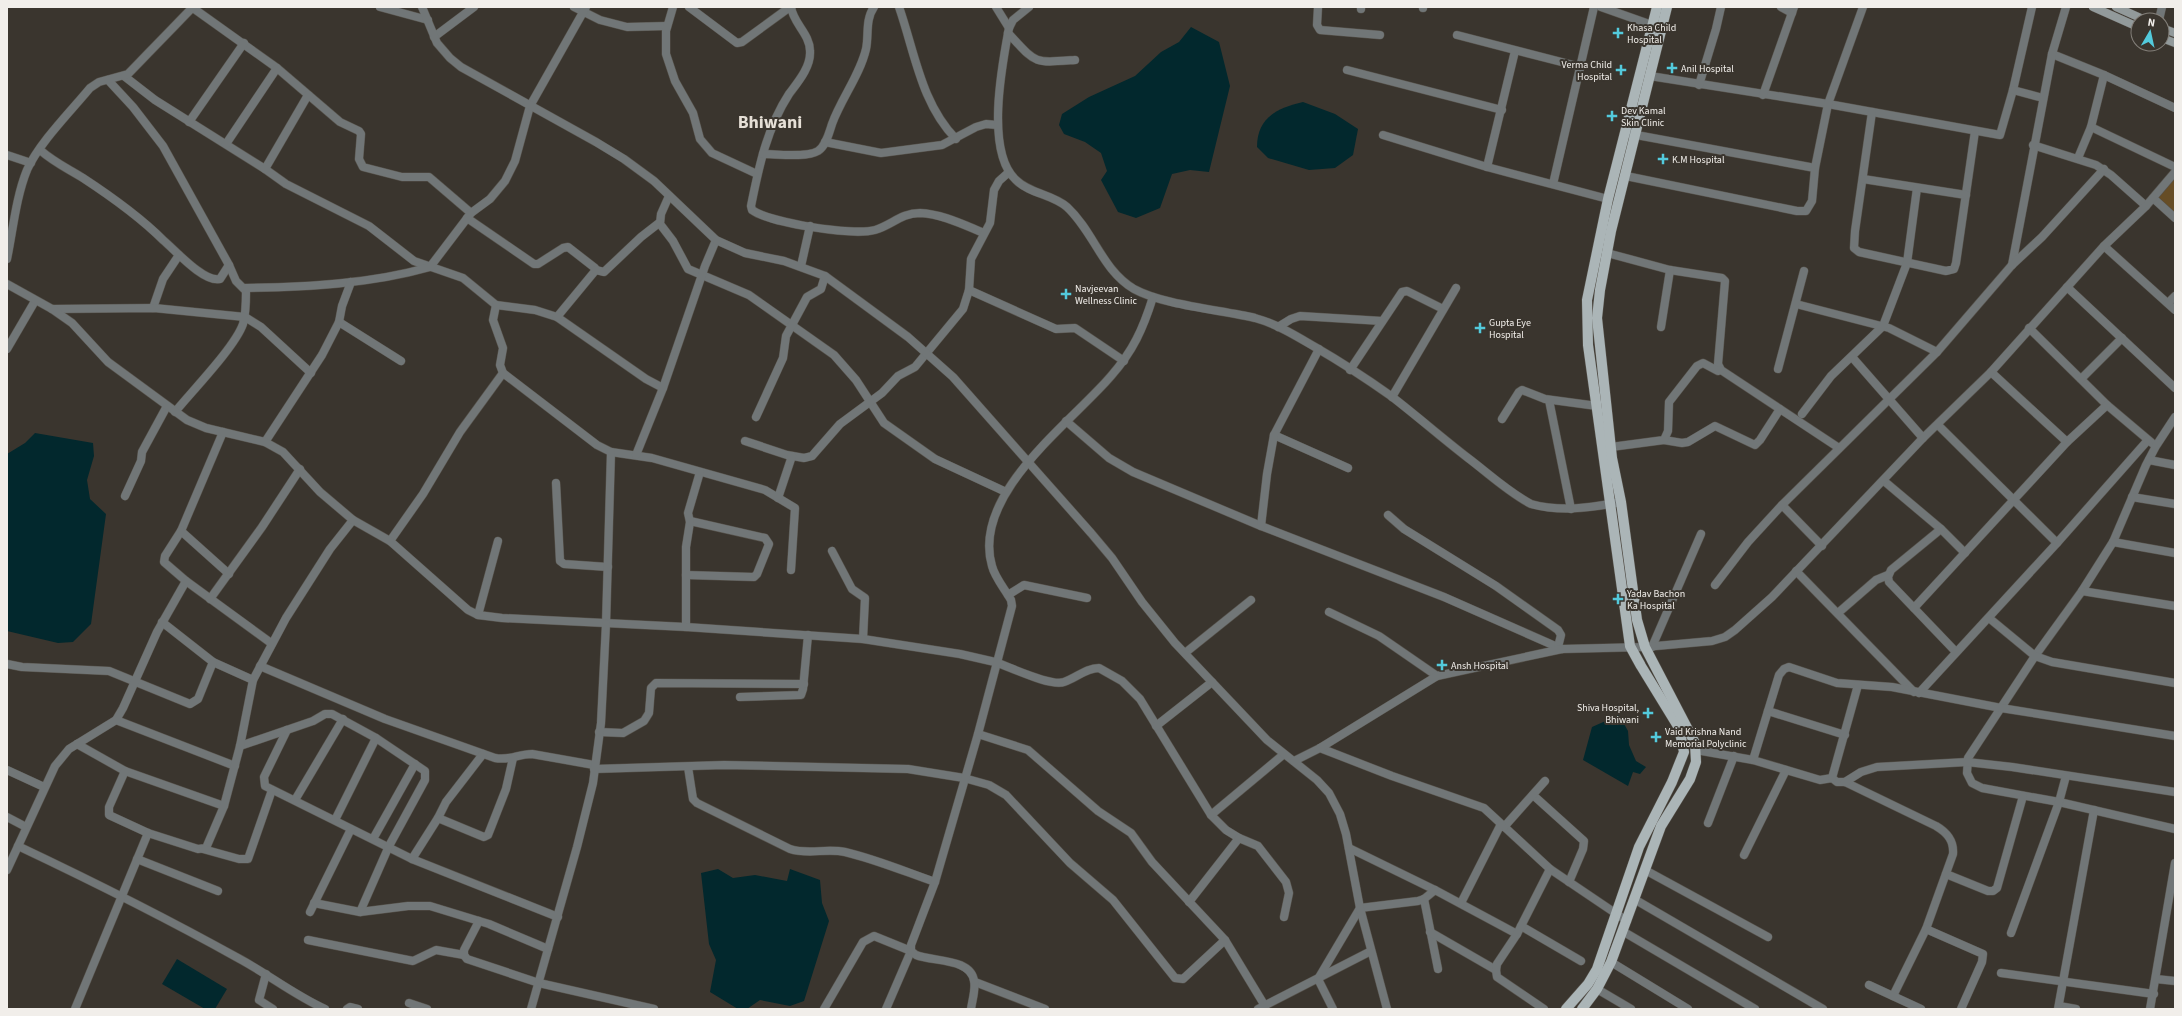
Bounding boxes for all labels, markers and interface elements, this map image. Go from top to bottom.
north arrow [2130,12,2170,52]
text: N [2147,15,2156,31]
place label: Khasa Child Hospital [1627,21,1676,47]
marker: Khasa Child Hospital [1612,27,1624,39]
place label: Verma Child Hospital [1562,58,1612,84]
marker: Anil Hospital [1666,62,1678,74]
place label: Anil Hospital [1681,62,1734,76]
marker: Verma Child Hospital [1615,64,1627,76]
place label: Dev Kamal Skin Clinic [1621,104,1666,130]
district label: Bhiwani [738,110,802,135]
marker: Dev Kamal Skin Clinic [1606,110,1618,122]
marker: K.M Hospital [1657,153,1669,165]
place label: K.M Hospital [1672,153,1725,167]
place label: Navjeevan Wellness Clinic [1075,282,1137,308]
marker: Navjeevan Wellness Clinic [1060,288,1072,300]
place label: Gupta Eye Hospital [1489,316,1531,342]
marker: Gupta Eye Hospital [1474,322,1486,334]
place label: Yadav Bachon Ka Hospital [1626,587,1685,613]
marker: Yadav Bachon Ka Hospital [1612,593,1624,605]
marker: Ansh Hospital [1436,659,1448,671]
place label: Ansh Hospital [1451,659,1509,673]
place label: Shiva Hospital, Bhiwani [1577,701,1639,727]
marker: Shiva Hospital, Bhiwani [1642,707,1654,719]
place label: Vaid Krishna Nand Memorial Polyclinic [1665,725,1747,751]
marker: Vaid Krishna Nand Memorial Polyclinic [1650,731,1662,743]

